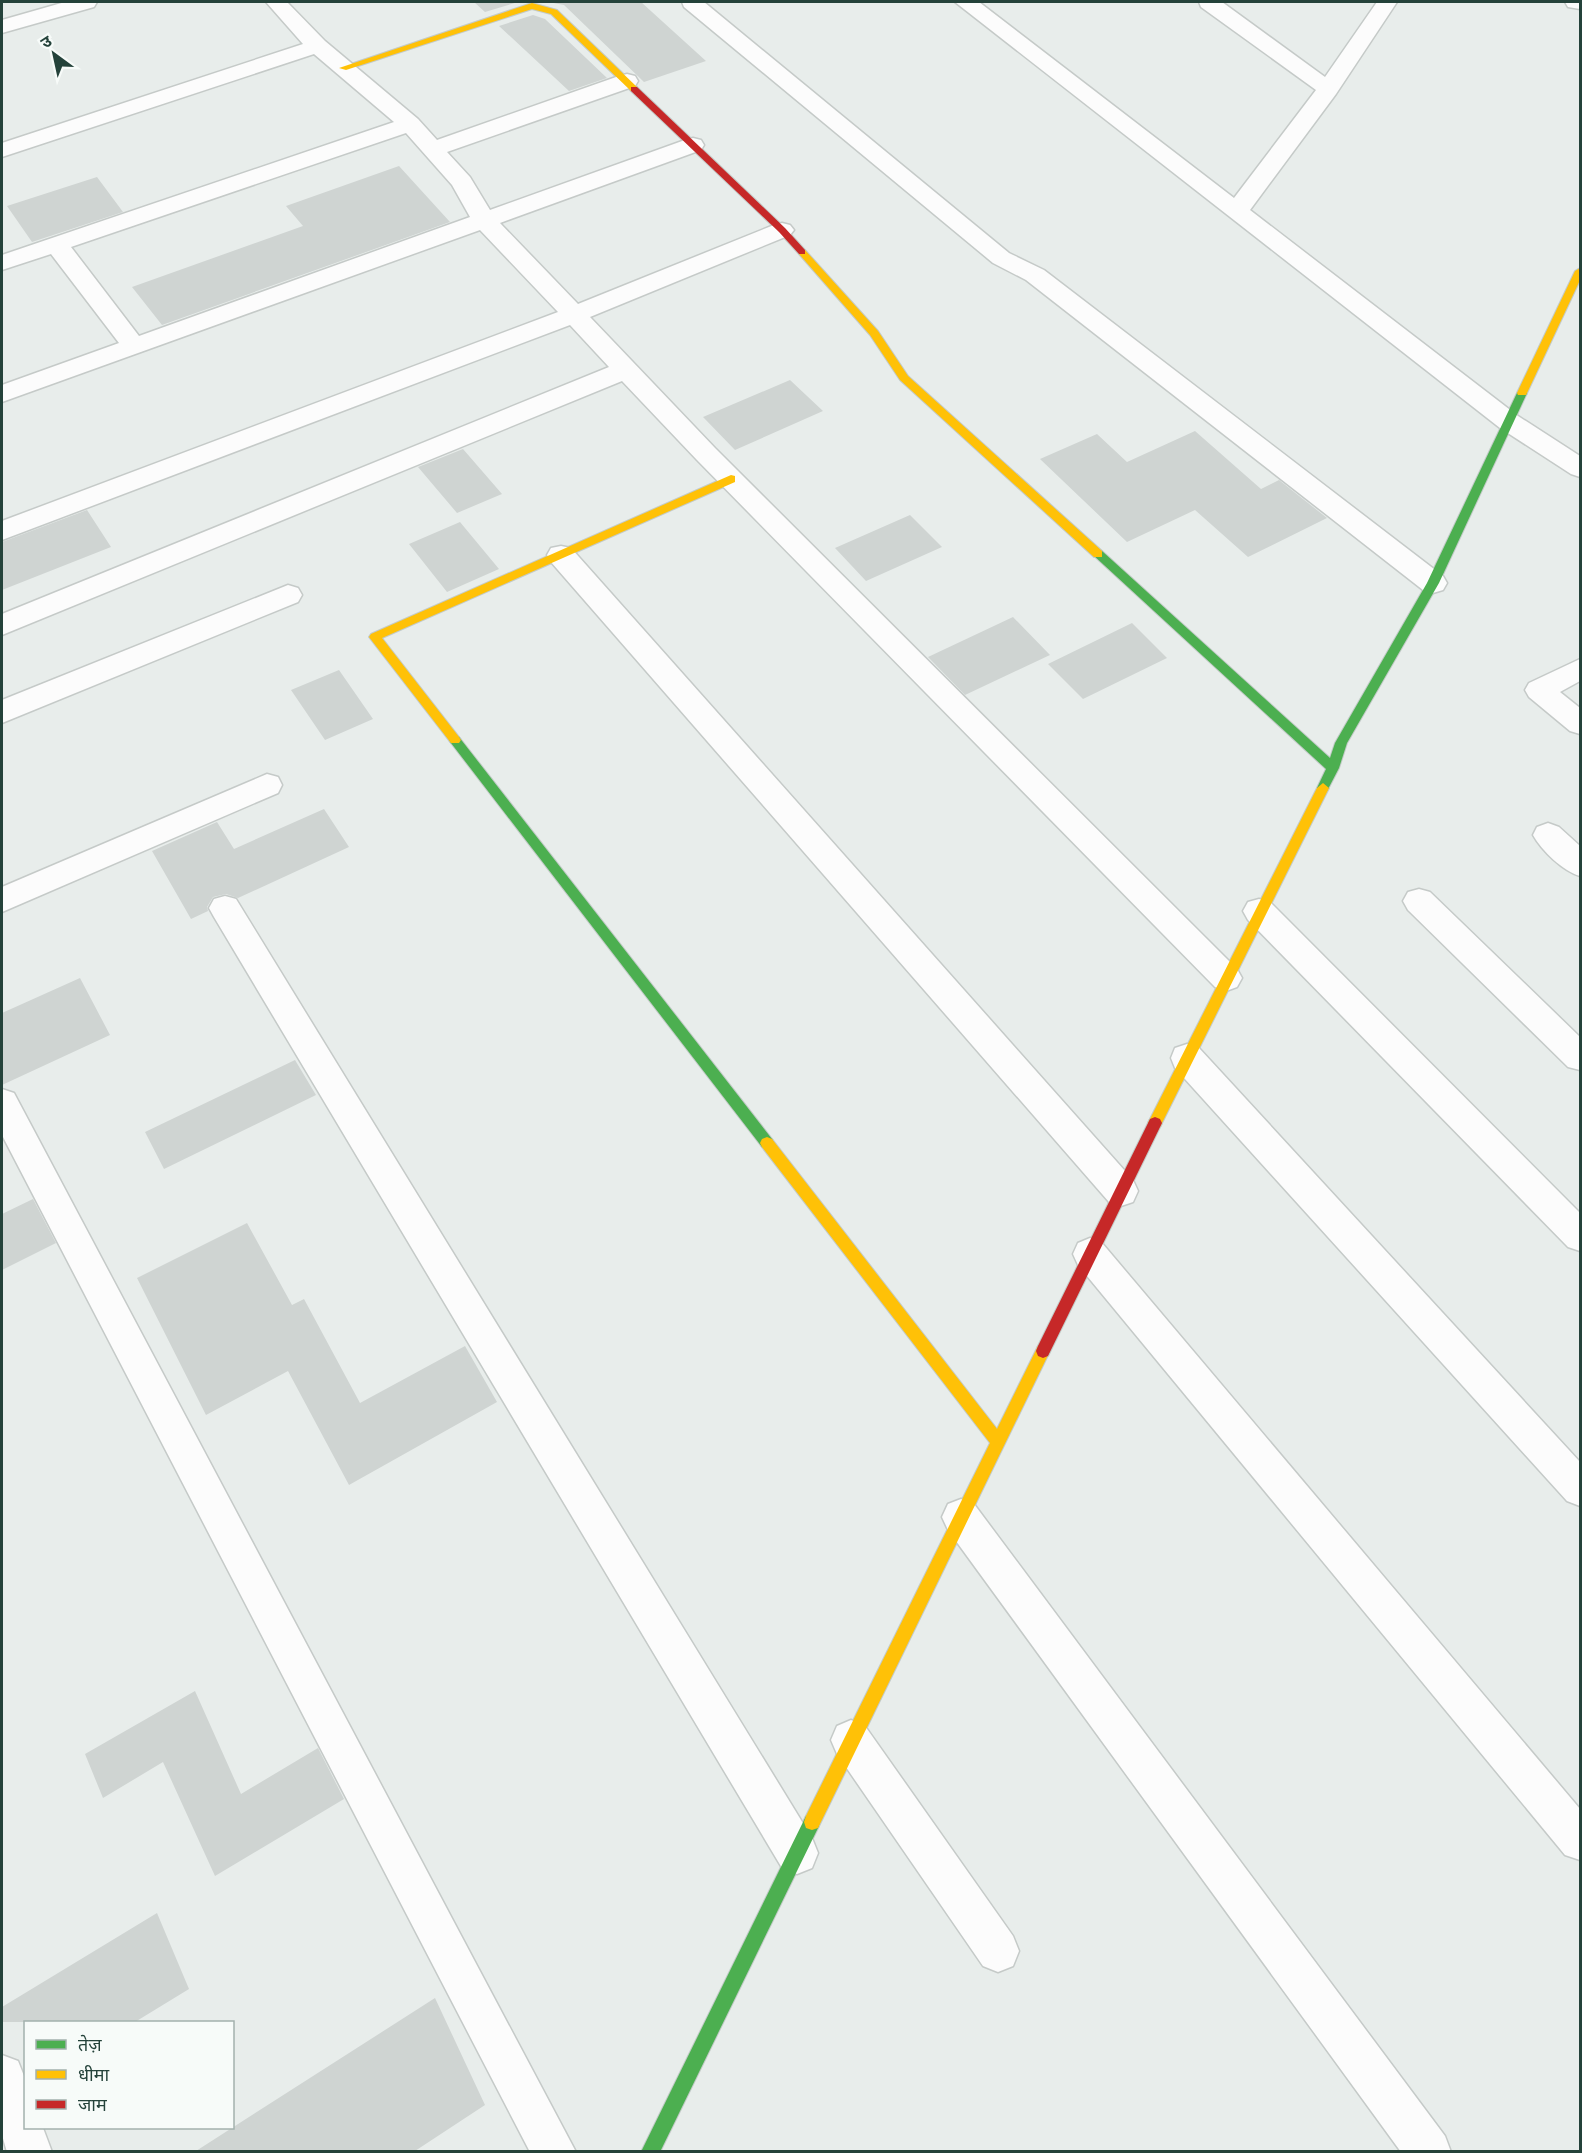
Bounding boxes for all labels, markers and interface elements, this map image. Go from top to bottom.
north arrow [24,24,84,84]
text: उ [36,30,56,52]
legend [24,2021,234,2129]
text: तेज़ [78,2033,102,2055]
text: धीमा [78,2063,109,2085]
text: जाम [78,2093,108,2115]

